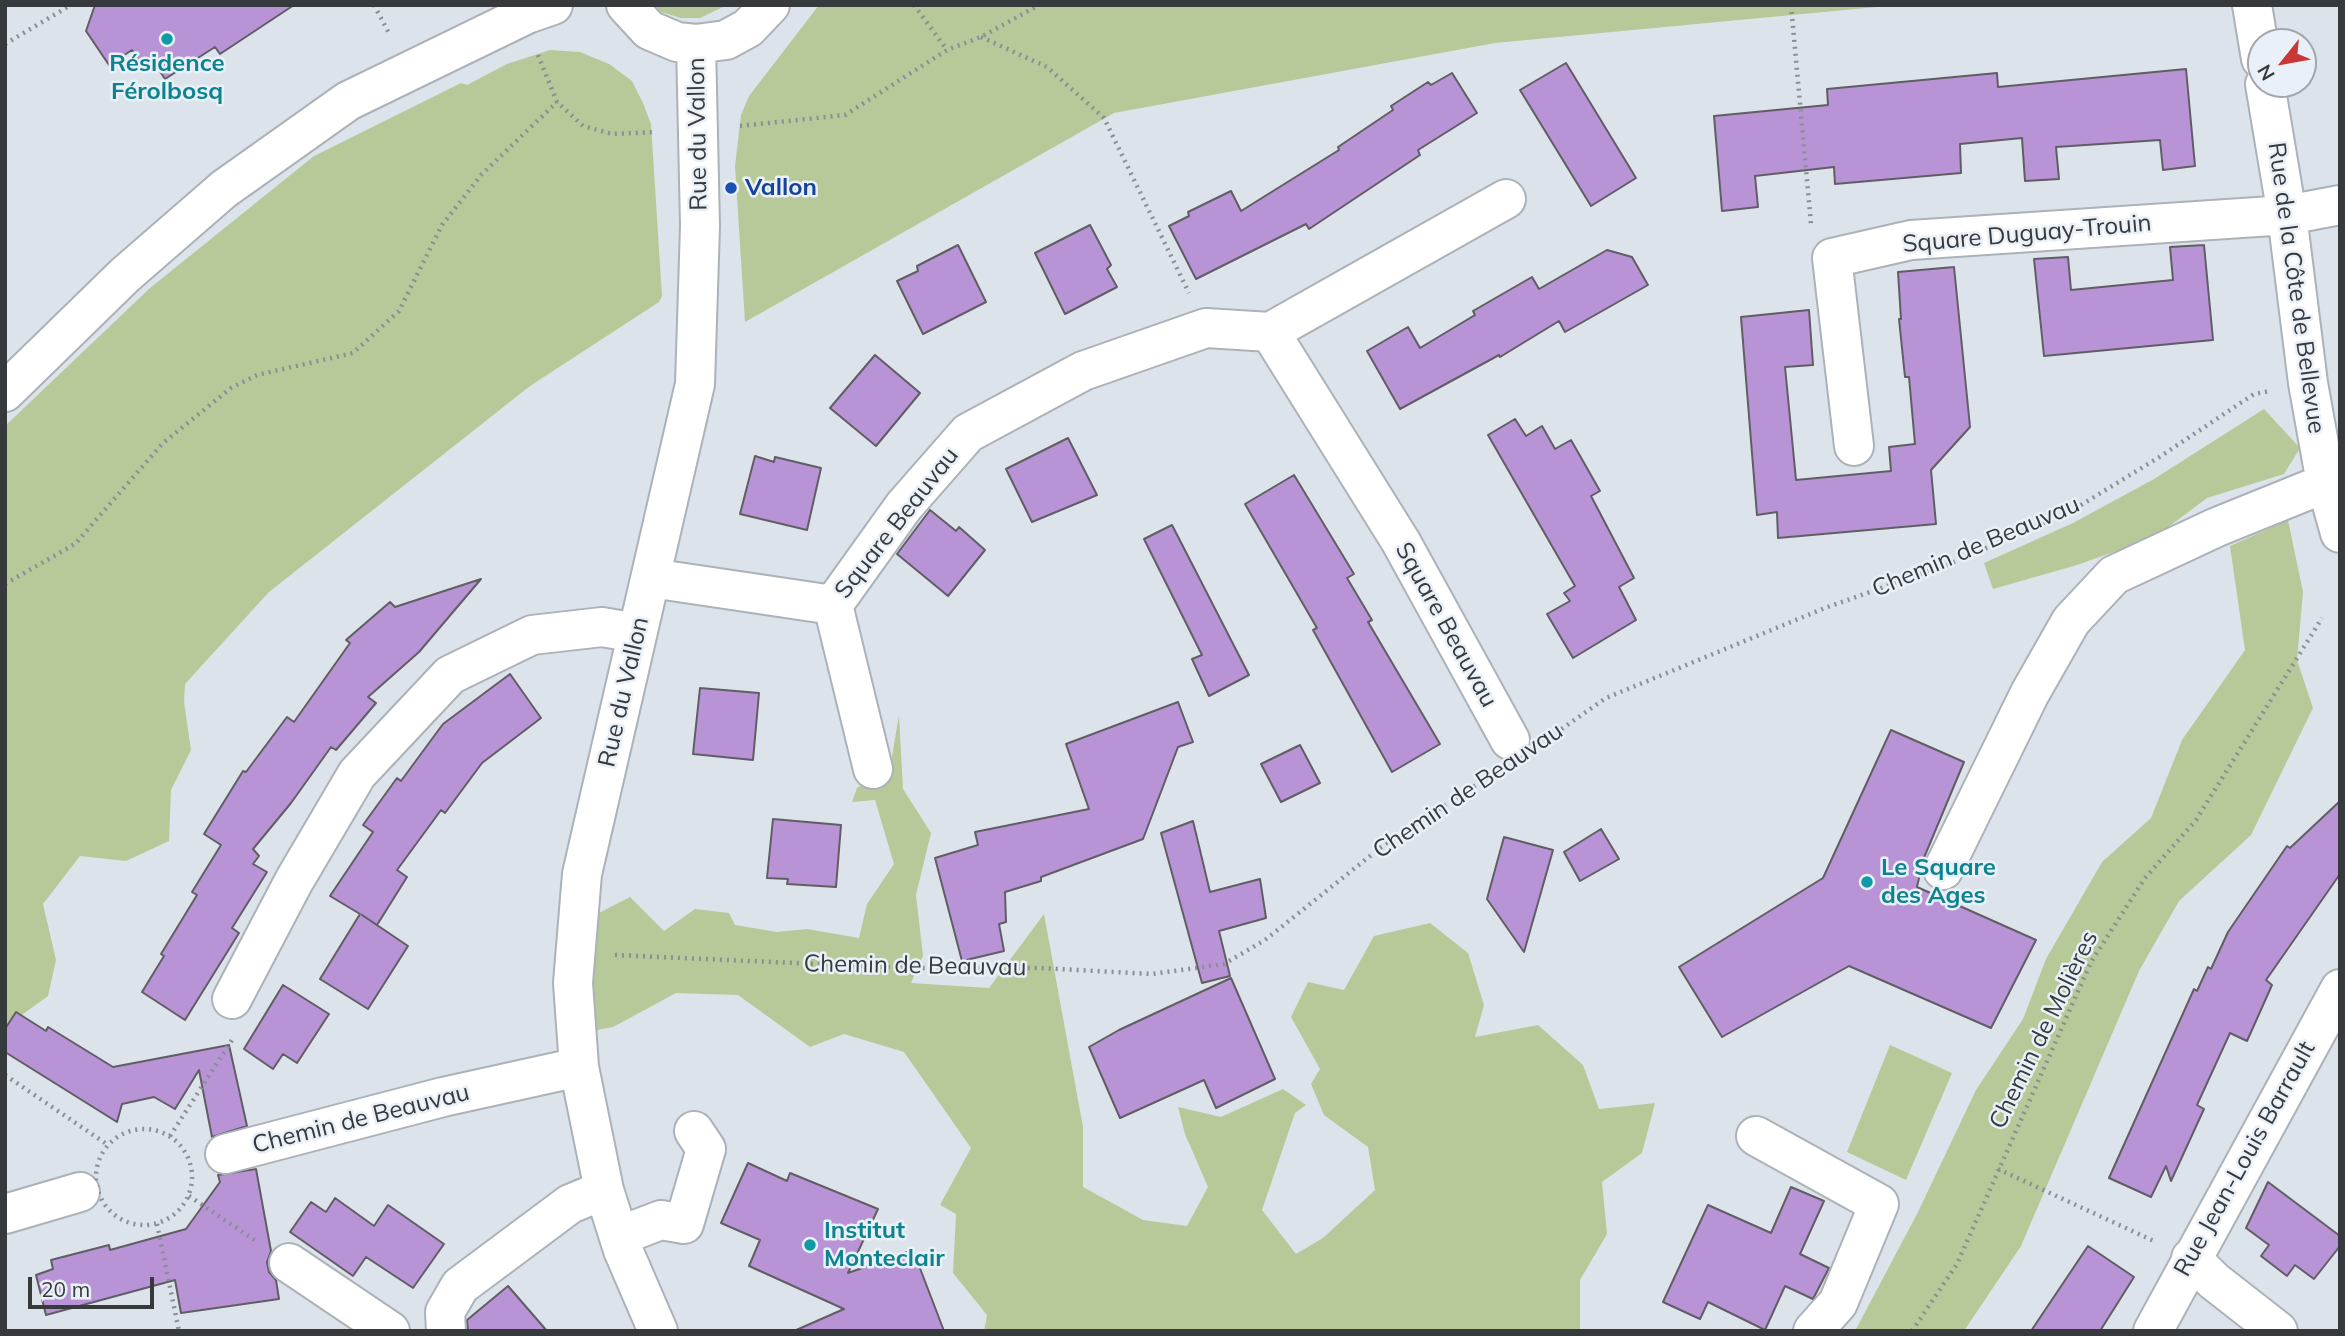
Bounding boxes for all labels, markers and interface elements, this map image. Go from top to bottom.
north arrow [2247,28,2317,98]
marker: Résidence Férolbosq [159,31,175,47]
place label: Résidence Férolbosq [109,50,225,106]
street label: Rue du Vallon [682,57,714,211]
text: N [2252,60,2280,85]
street label: Rue de la Côte de Bellevue [2261,141,2331,435]
place label: Vallon [745,174,817,202]
marker: Vallon [723,180,739,196]
street label: Square Duguay-Trouin [1901,209,2153,259]
street label: Square Beauvau [829,442,965,604]
street label: Chemin de Beauvau [1868,490,2084,604]
street label: Square Beauvau [1389,538,1503,712]
street label: Rue du Vallon [593,614,655,770]
street label: Chemin de Beauvau [1368,717,1568,865]
place label: Le Square des Ages [1881,854,1996,910]
marker: Le Square des Ages [1859,874,1875,890]
street label: Chemin de Molières [1984,926,2104,1134]
street label: Chemin de Beauvau [803,950,1027,982]
street label: Rue Jean-Louis Barrault [2168,1036,2322,1282]
street label: Chemin de Beauvau [249,1078,473,1160]
place label: Institut Monteclair [824,1217,945,1273]
marker: Institut Monteclair [802,1237,818,1253]
scale bar [32,1262,158,1306]
text: 20 m [41,1276,90,1302]

